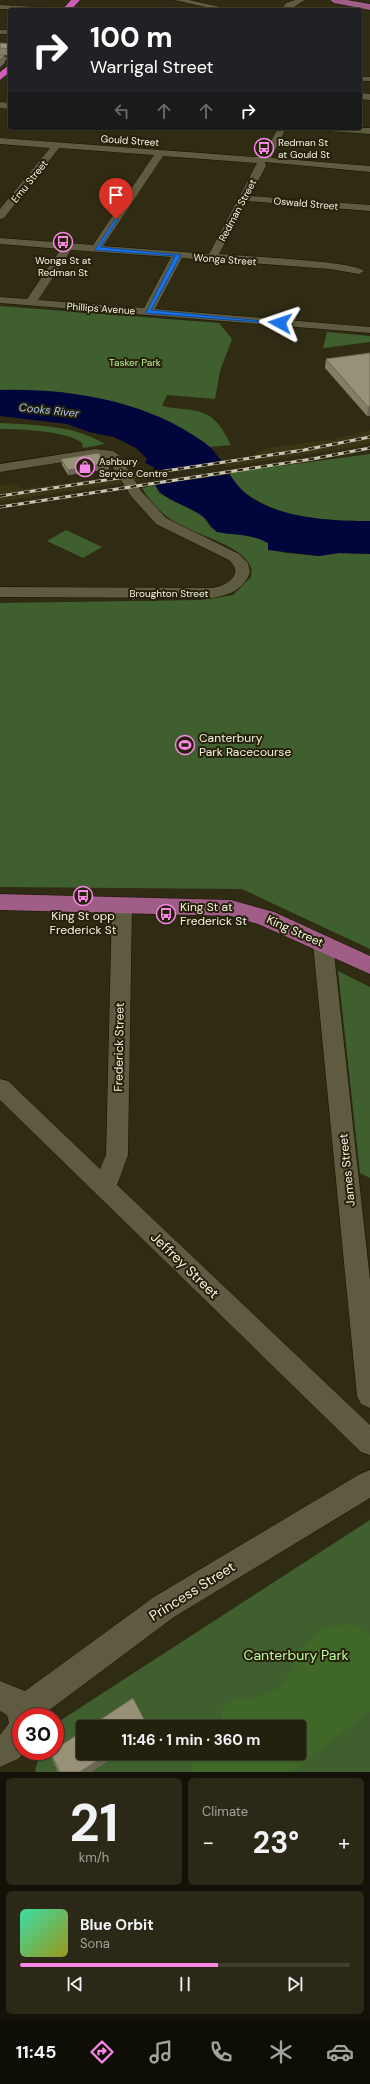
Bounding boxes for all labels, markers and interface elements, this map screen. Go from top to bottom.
text: 100 m [90,19,173,56]
icon: right [24,24,76,76]
text: Warrigal Street [90,55,214,79]
icon: left [111,100,133,122]
icon: ahead [153,100,175,122]
icon: ahead [195,100,217,122]
icon: right [237,100,259,122]
street label: Gould Street [100,132,160,149]
place label: Redman St at Gould St [278,136,330,161]
bus stop icon: Redman St at Gould St [253,137,275,159]
street label: Emu Street [8,157,51,205]
street label: Redman Street [216,177,259,244]
pin [99,178,133,219]
icon: arrive [105,184,127,206]
street label: Oswald Street [273,194,339,213]
bus stop icon: Wonga St at Redman St [52,231,74,253]
street label: Wonga Street [193,251,257,268]
place label: Wonga St at Redman St [35,254,91,279]
street label: Phillips Avenue [66,300,136,317]
position arrow [259,302,301,344]
park label: Tasker Park [109,356,161,369]
water label: Cooks River [18,400,81,420]
place label: Ashbury Service Centre [99,455,168,480]
shop icon: Ashbury Service Centre [74,456,96,478]
street label: Broughton Street [130,587,209,600]
place label: Canterbury Park Racecourse [199,730,291,760]
sports icon: Canterbury Park Racecourse [174,734,196,756]
bus stop icon: King St opp Frederick St [72,885,94,907]
place label: King St at Frederick St [180,899,247,929]
bus stop icon: King St at Frederick St [155,903,177,925]
place label: King St opp Frederick St [50,908,117,938]
street label: King Street [264,911,326,951]
street label: Frederick Street [110,1002,128,1092]
street label: James Street [335,1132,359,1207]
street label: Jeffrey Street [147,1228,223,1302]
street label: Princess Street [146,1557,238,1625]
park label: Canterbury Park [243,1646,349,1664]
speed limit sign: 30 [12,1708,64,1760]
text: 11:46 · 1 min · 360 m [122,1730,260,1750]
text: 21 [70,1789,118,1857]
text: Climate [202,1803,248,1820]
text: 23° [253,1823,299,1862]
text: − [202,1828,214,1857]
text: + [338,1828,350,1857]
text: km/h [79,1849,109,1866]
text: Blue Orbit [80,1915,154,1935]
text: Sona [80,1935,110,1952]
icon: previous [64,1973,86,1995]
icon: pause [174,1973,196,1995]
icon: next [284,1973,306,1995]
icon: directions [88,2038,116,2066]
icon: music [147,2038,175,2066]
icon: phone [207,2038,235,2066]
icon: climate [267,2038,295,2066]
icon: car [326,2038,354,2066]
text: 11:45 [16,2040,56,2064]

